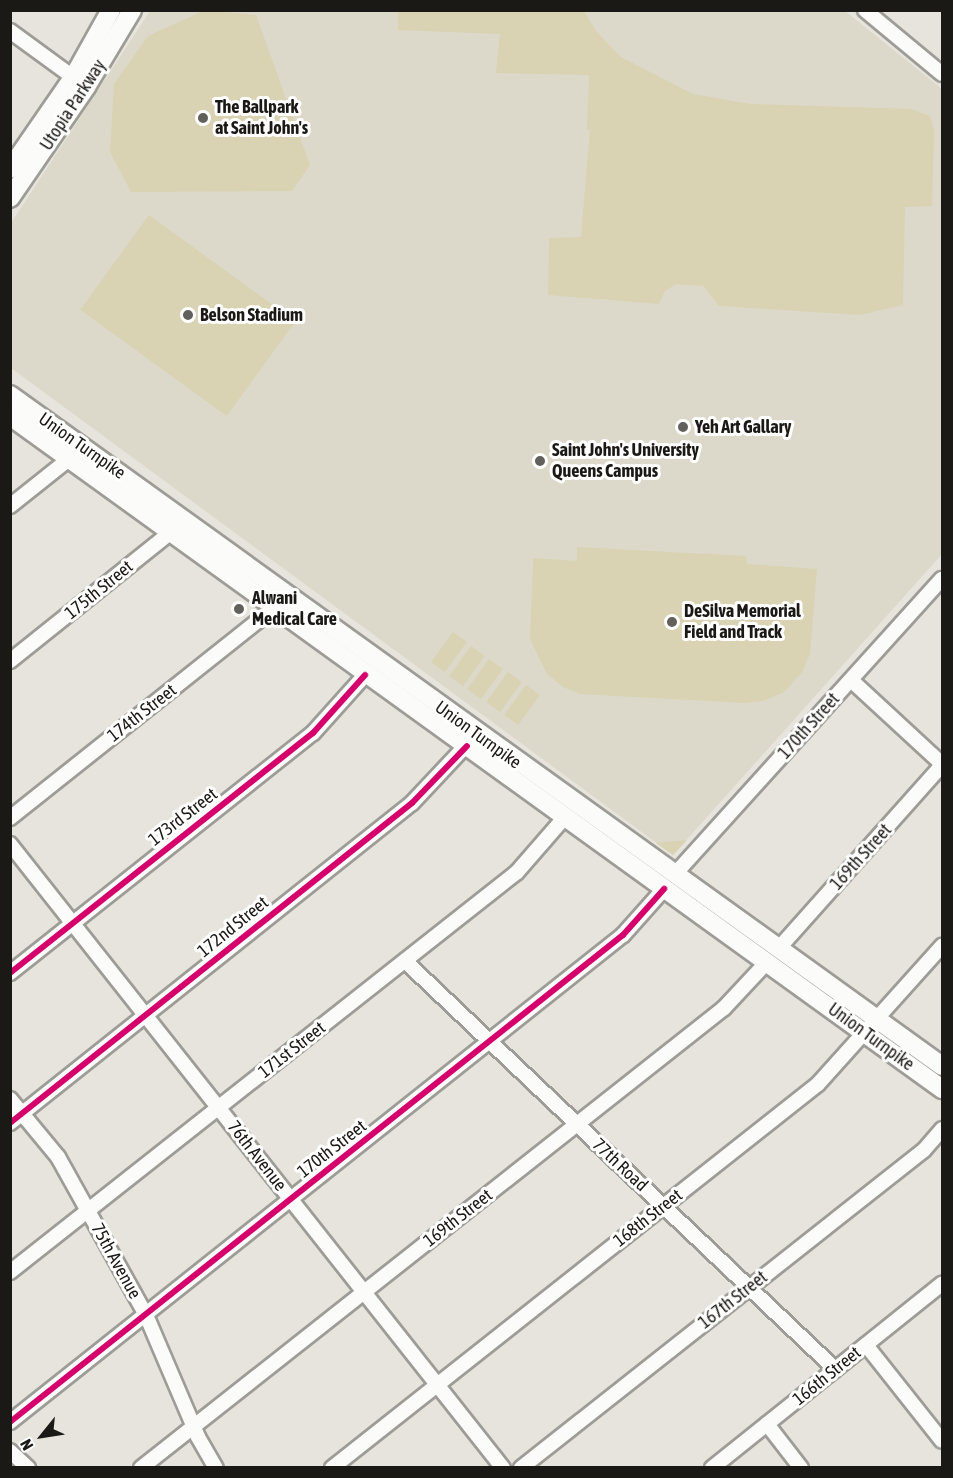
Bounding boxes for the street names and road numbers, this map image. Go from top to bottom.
street label: Utopia Parkway [36,56,110,154]
street label: Union Turnpike [34,408,130,484]
street label: 175th Street [61,556,137,624]
street label: 174th Street [103,679,181,747]
street label: 170th Street [774,689,844,763]
street label: Union Turnpike [431,696,525,774]
street label: 173rd Street [144,783,222,851]
street label: 169th Street [826,820,896,894]
street label: 172nd Street [193,892,273,962]
street label: Union Turnpike [824,998,918,1076]
street label: 171st Street [254,1017,330,1083]
street label: 170th Street [293,1115,371,1183]
street label: 76th Avenue [223,1117,291,1195]
street label: 77th Road [588,1134,652,1196]
street label: 169th Street [419,1184,497,1252]
street label: 168th Street [609,1184,687,1252]
street label: 75th Avenue [86,1219,146,1303]
street label: 167th Street [694,1266,772,1334]
street label: 166th Street [789,1342,865,1410]

